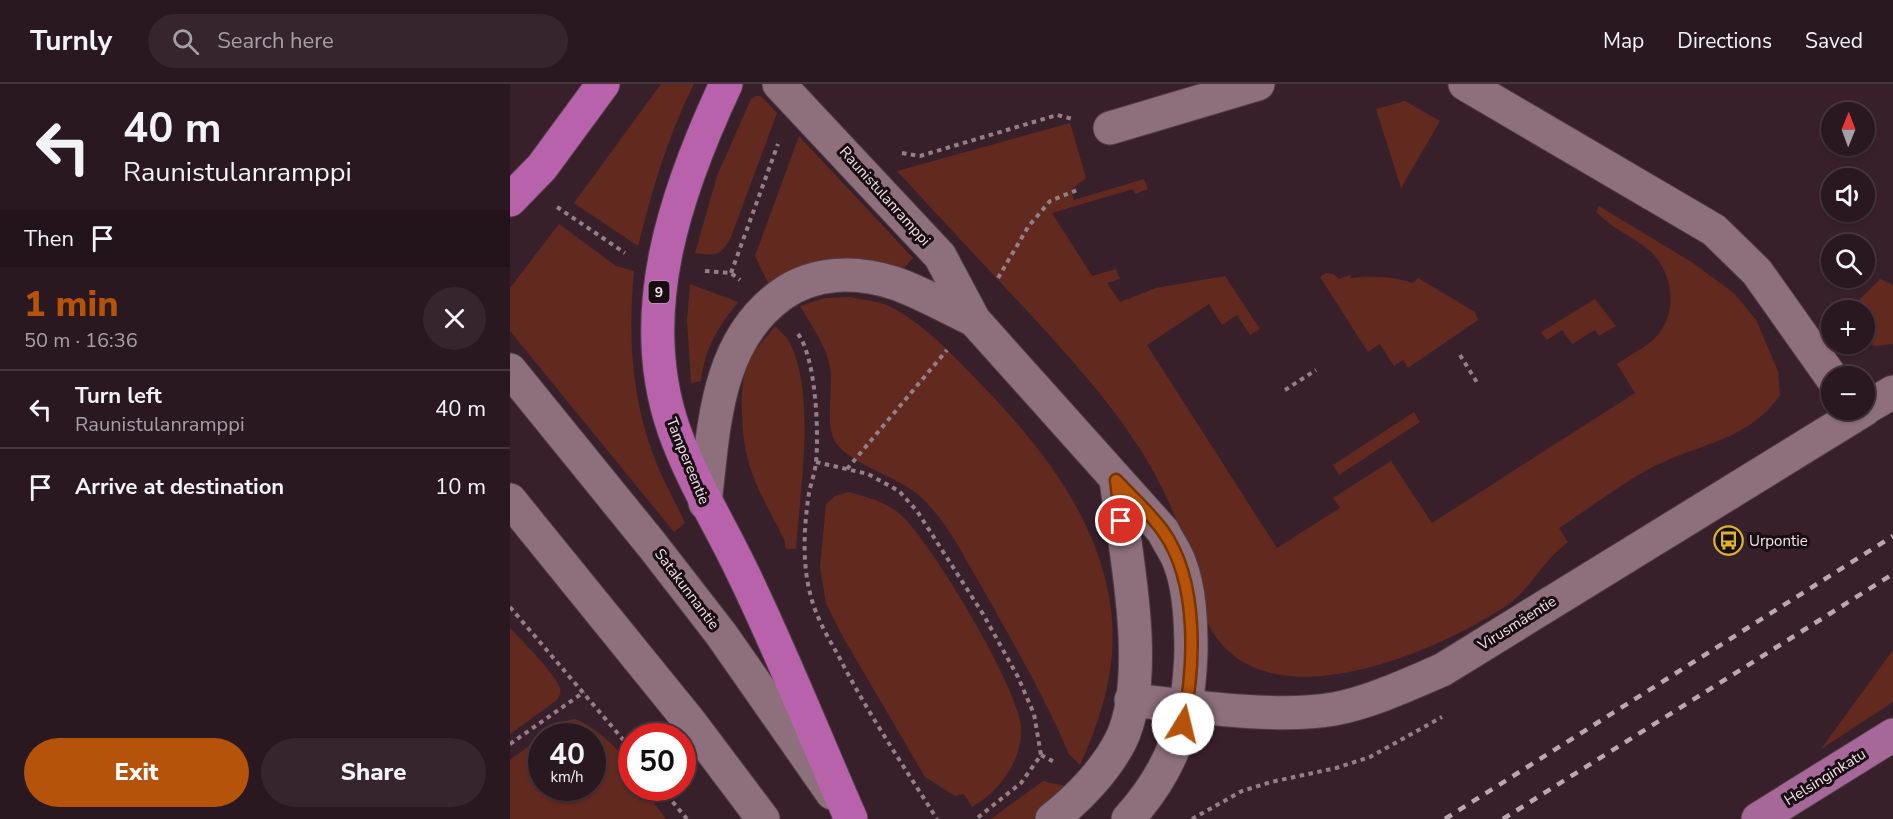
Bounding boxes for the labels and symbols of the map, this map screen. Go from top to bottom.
north arrow [1821,102,1875,156]
street label: Raunistulanramppi [835,142,935,250]
road number: 9 [648,281,670,303]
street label: Tampereentie [662,415,714,507]
pin [1095,495,1146,546]
bus stop icon: Urpontie [1712,525,1744,557]
place label: Urpontie [1749,531,1808,551]
street label: Satakunnantie [650,544,724,634]
street label: Virusmäentie [1473,591,1560,656]
position arrow [1151,692,1215,756]
speed limit sign: 50 [618,723,696,801]
street label: Helsinginkatu [1780,744,1870,810]

